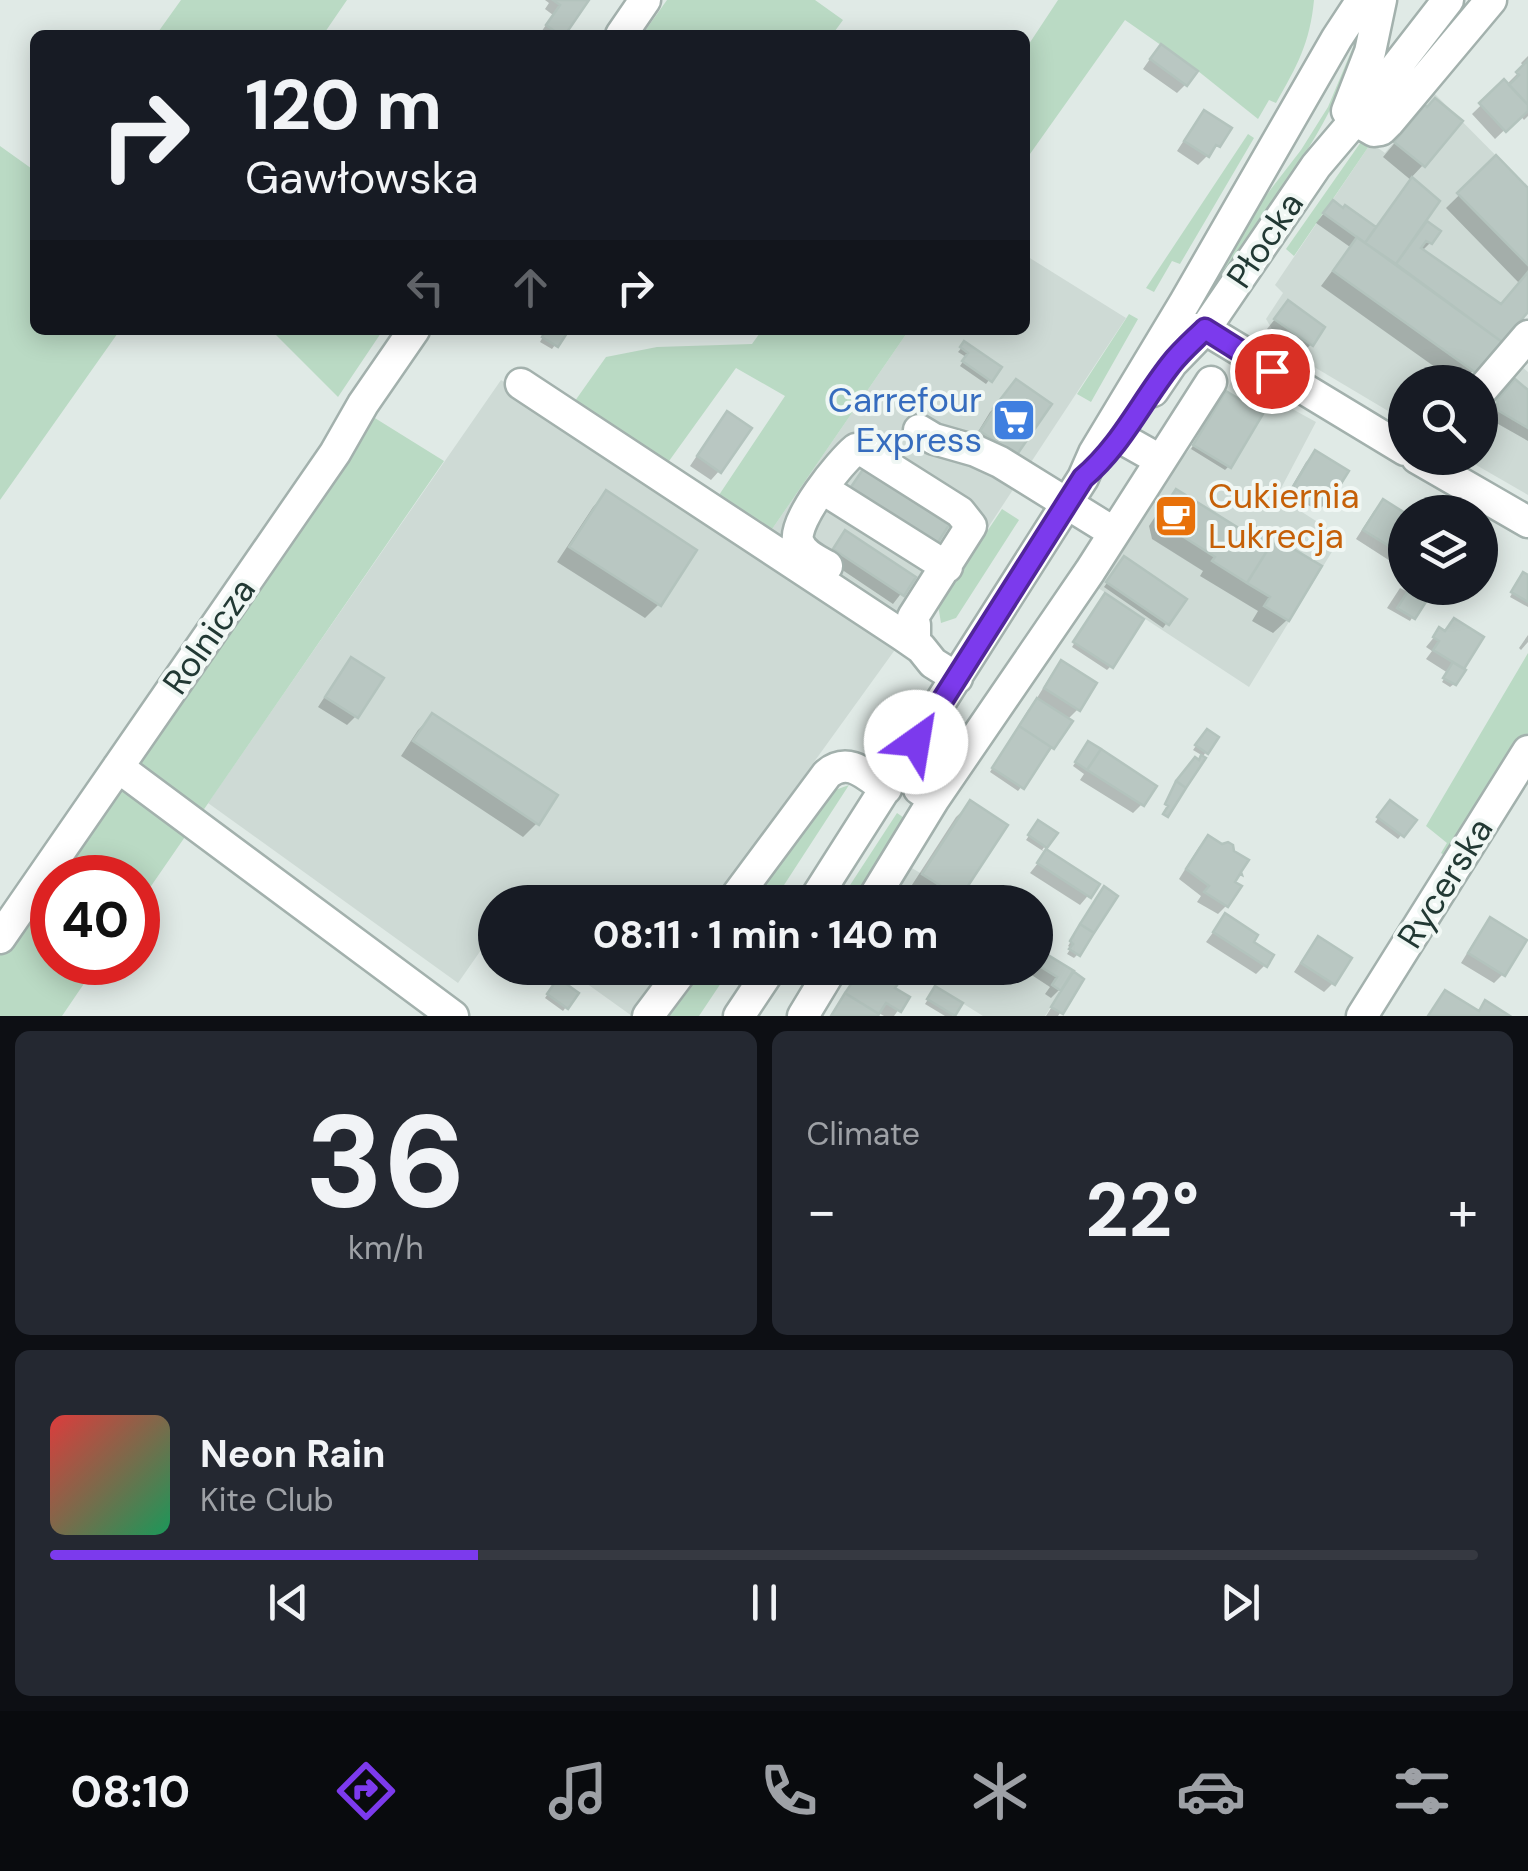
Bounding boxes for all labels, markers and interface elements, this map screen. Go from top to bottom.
text: 120 m [245,60,442,151]
icon: right [80,70,210,200]
text: Gawłowska [245,148,479,207]
street label: Płocka [1216,183,1314,297]
icon: left [398,260,453,315]
icon: ahead [503,260,558,315]
icon: right [608,260,663,315]
pin [1230,329,1315,414]
icon: arrive [1245,344,1300,399]
map controls [1388,365,1498,605]
button: search [1388,365,1498,475]
place label: Carrefour Express [828,377,982,463]
supermarket icon: Carrefour Express [991,397,1037,443]
place label: Cukiernia Lukrecja [1208,473,1360,559]
cafe icon: Cukiernia Lukrecja [1153,493,1199,539]
button: layers [1388,495,1498,605]
street label: Rolnicza [152,569,266,703]
position arrow [864,690,968,794]
street label: Rycerska [1387,809,1503,957]
speed limit sign: 40 [30,855,160,985]
text: 08:11 · 1 min · 140 m [593,910,938,960]
text: 36 [305,1077,466,1246]
text: Climate [807,1113,920,1155]
text: 22° [1085,1162,1199,1259]
text: − [807,1175,837,1247]
text: + [1448,1175,1478,1247]
text: km/h [348,1227,424,1269]
text: Neon Rain [200,1429,385,1479]
text: Kite Club [200,1479,334,1521]
icon: previous [261,1575,316,1630]
icon: pause [737,1575,792,1630]
icon: next [1213,1575,1268,1630]
icon: directions [331,1756,401,1826]
icon: music [543,1756,613,1826]
icon: phone [754,1756,824,1826]
icon: climate [965,1756,1035,1826]
icon: car [1176,1756,1246,1826]
icon: filters [1387,1756,1457,1826]
text: 08:10 [71,1762,190,1821]

